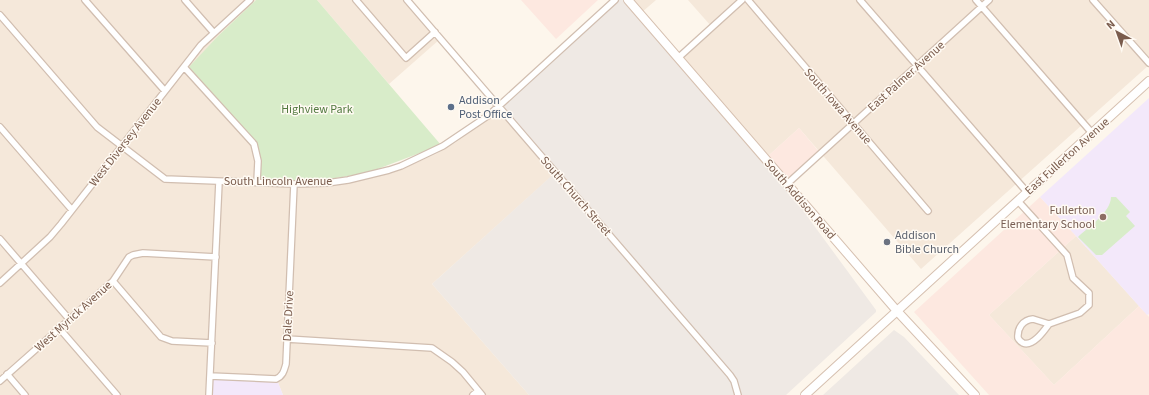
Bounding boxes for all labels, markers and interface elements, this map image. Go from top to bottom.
north arrow [1097,12,1137,52]
text: N [1103,17,1118,33]
street label: East Palmer Avenue [864,37,949,116]
street label: South Iowa Avenue [800,65,876,148]
place label: Addison Post Office [459,92,512,123]
street label: West Diversey Avenue [85,94,166,190]
park label: Highview Park [281,101,353,118]
marker: Addison Post Office [446,102,456,112]
street label: East Fullerton Avenue [1021,114,1113,199]
street label: South Church Street [536,153,615,240]
street label: South Addison Road [760,155,839,243]
street label: South Lincoln Avenue [224,173,332,190]
place label: Fullerton Elementary School [1000,202,1095,233]
marker: Fullerton Elementary School [1098,212,1108,222]
place label: Addison Bible Church [895,227,959,258]
marker: Addison Bible Church [882,237,892,247]
street label: West Myrick Avenue [31,277,116,356]
street label: Dale Drive [279,290,298,342]

